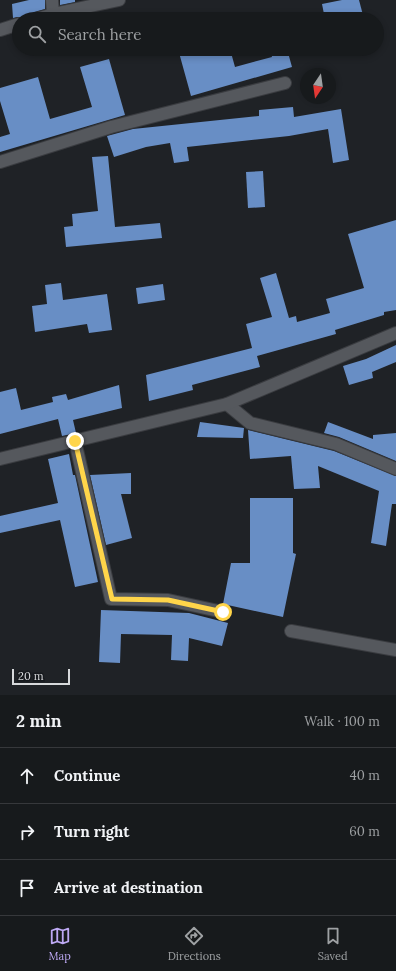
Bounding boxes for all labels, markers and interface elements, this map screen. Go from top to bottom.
search box [12,12,384,56]
icon: search [26,23,48,45]
text: Search here [58,25,141,44]
north arrow [300,68,336,104]
route end [66,432,84,450]
route start [214,603,232,621]
scale bar [12,667,70,686]
text: 20 m [18,669,43,683]
text: 2 min [16,710,62,732]
text: Walk · 100 m [304,713,380,730]
icon: ahead [16,765,38,787]
text: Continue [54,766,120,785]
text: 40 m [350,767,380,784]
icon: right [16,821,38,843]
text: Turn right [54,822,130,841]
text: 60 m [349,823,380,840]
icon: arrive [16,877,38,899]
text: Arrive at destination [54,878,203,897]
tab: Map [48,925,71,963]
tab: Directions [168,925,221,963]
tab: Saved [318,925,348,963]

